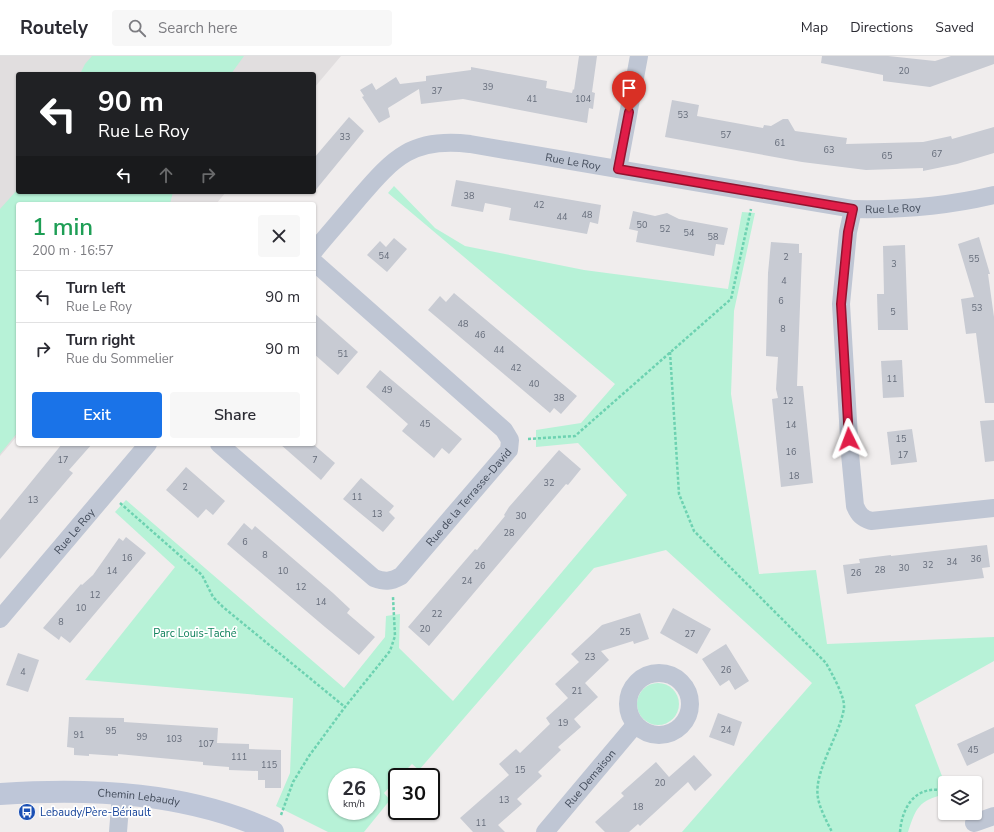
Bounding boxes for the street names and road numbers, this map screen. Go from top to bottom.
street label: Rue Le Roy [544,149,602,174]
street label: Rue Le Roy [865,199,922,217]
street label: Rue de la Terrasse-David [422,445,515,549]
street label: Rue Le Roy [51,505,98,557]
street label: Rue Demaison [561,746,619,811]
street label: Chemin Lebaudy [97,785,182,809]

